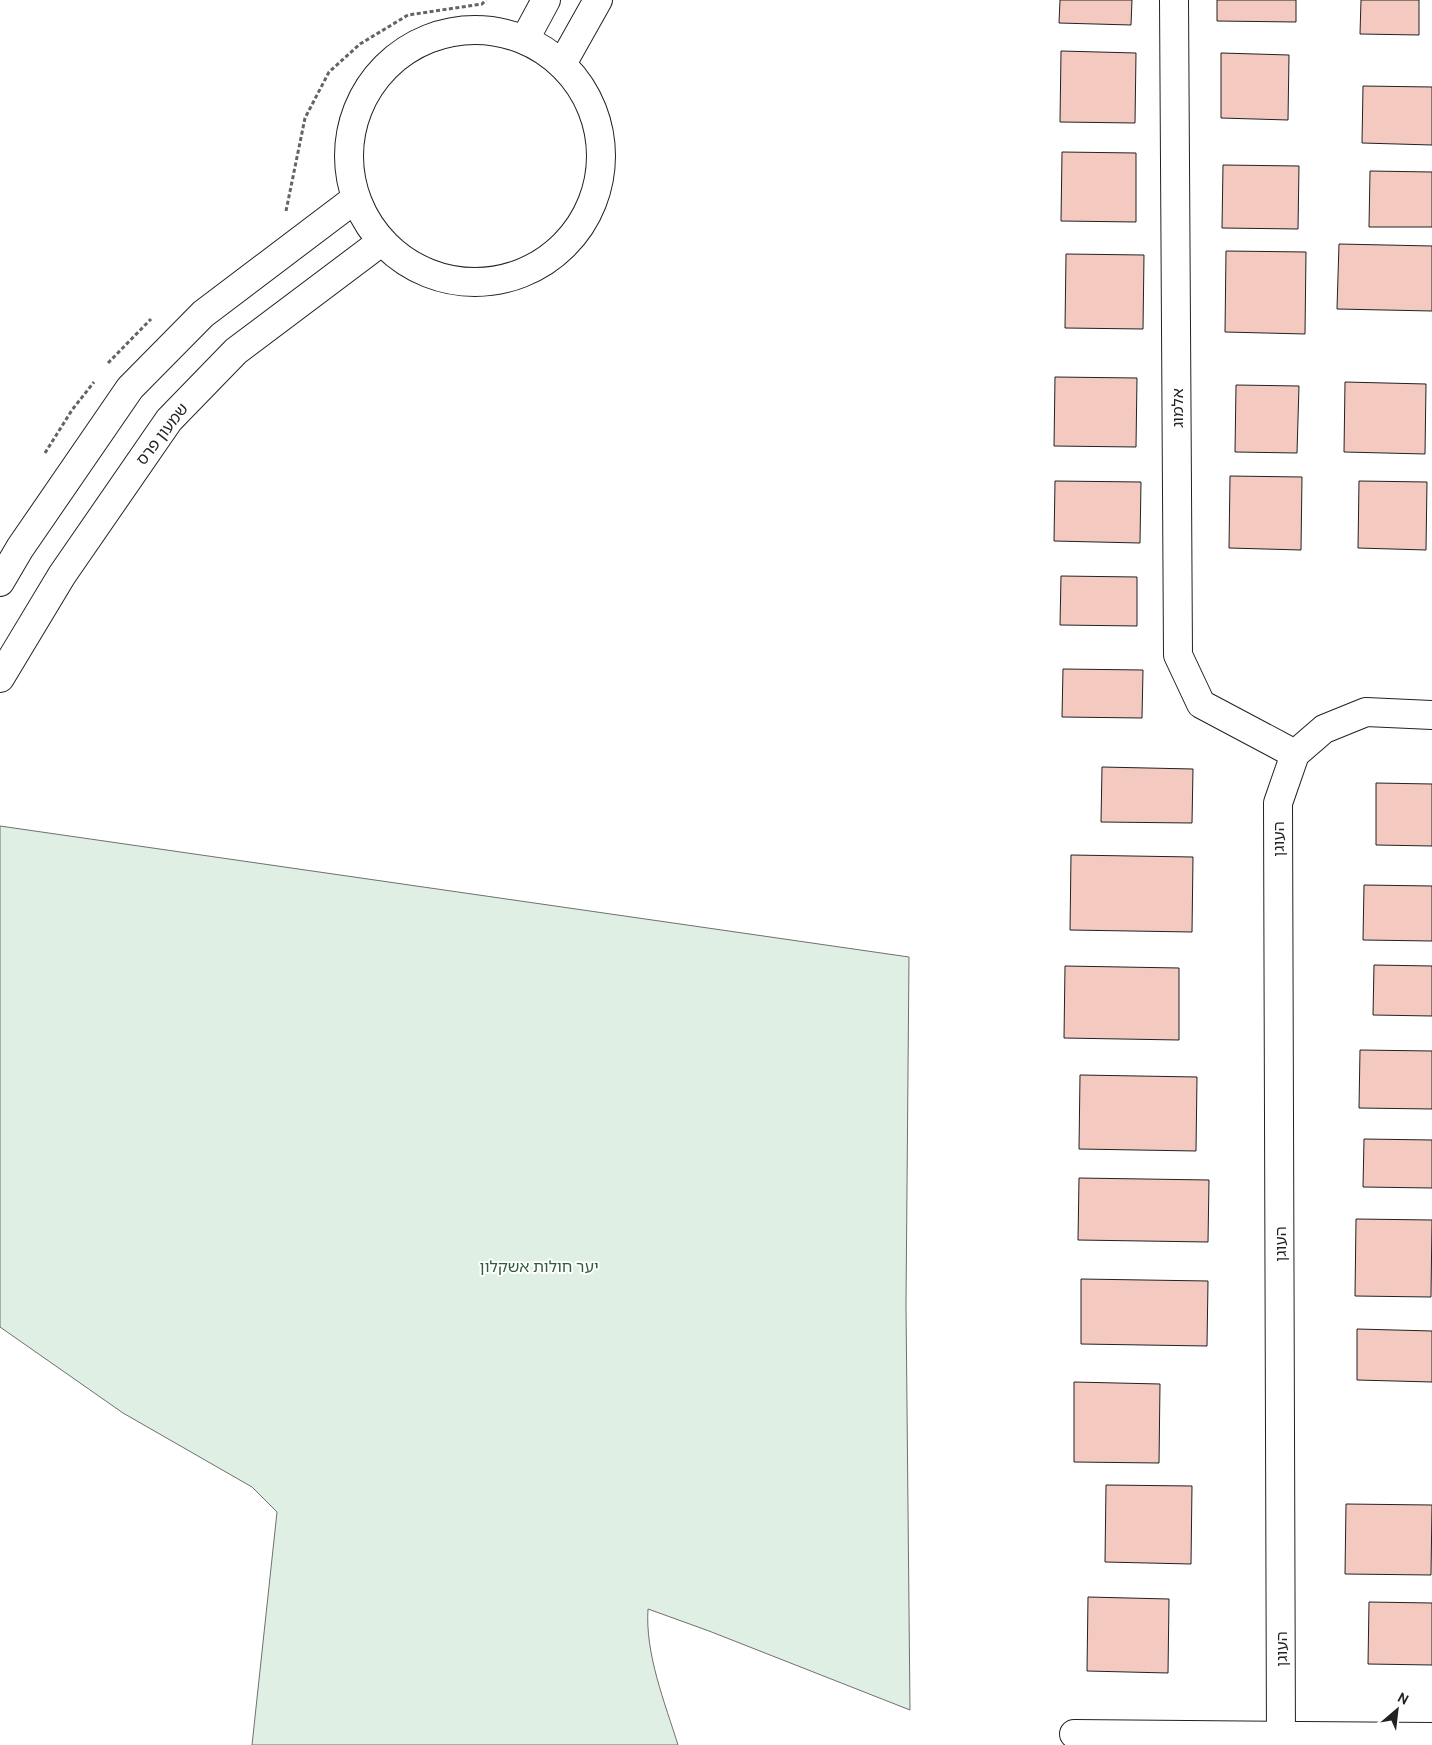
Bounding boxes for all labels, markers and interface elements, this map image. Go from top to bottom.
street label: אלמוג [1168,388,1187,428]
street label: שמעון פרס [132,399,192,469]
street label: העוגן [1269,821,1288,857]
street label: העוגן [1271,1226,1290,1262]
park label: יער חולות אשקלון [479,1257,599,1276]
street label: העוגן [1272,1631,1291,1667]
north arrow [1372,1685,1422,1735]
text: N [1395,1688,1412,1709]

